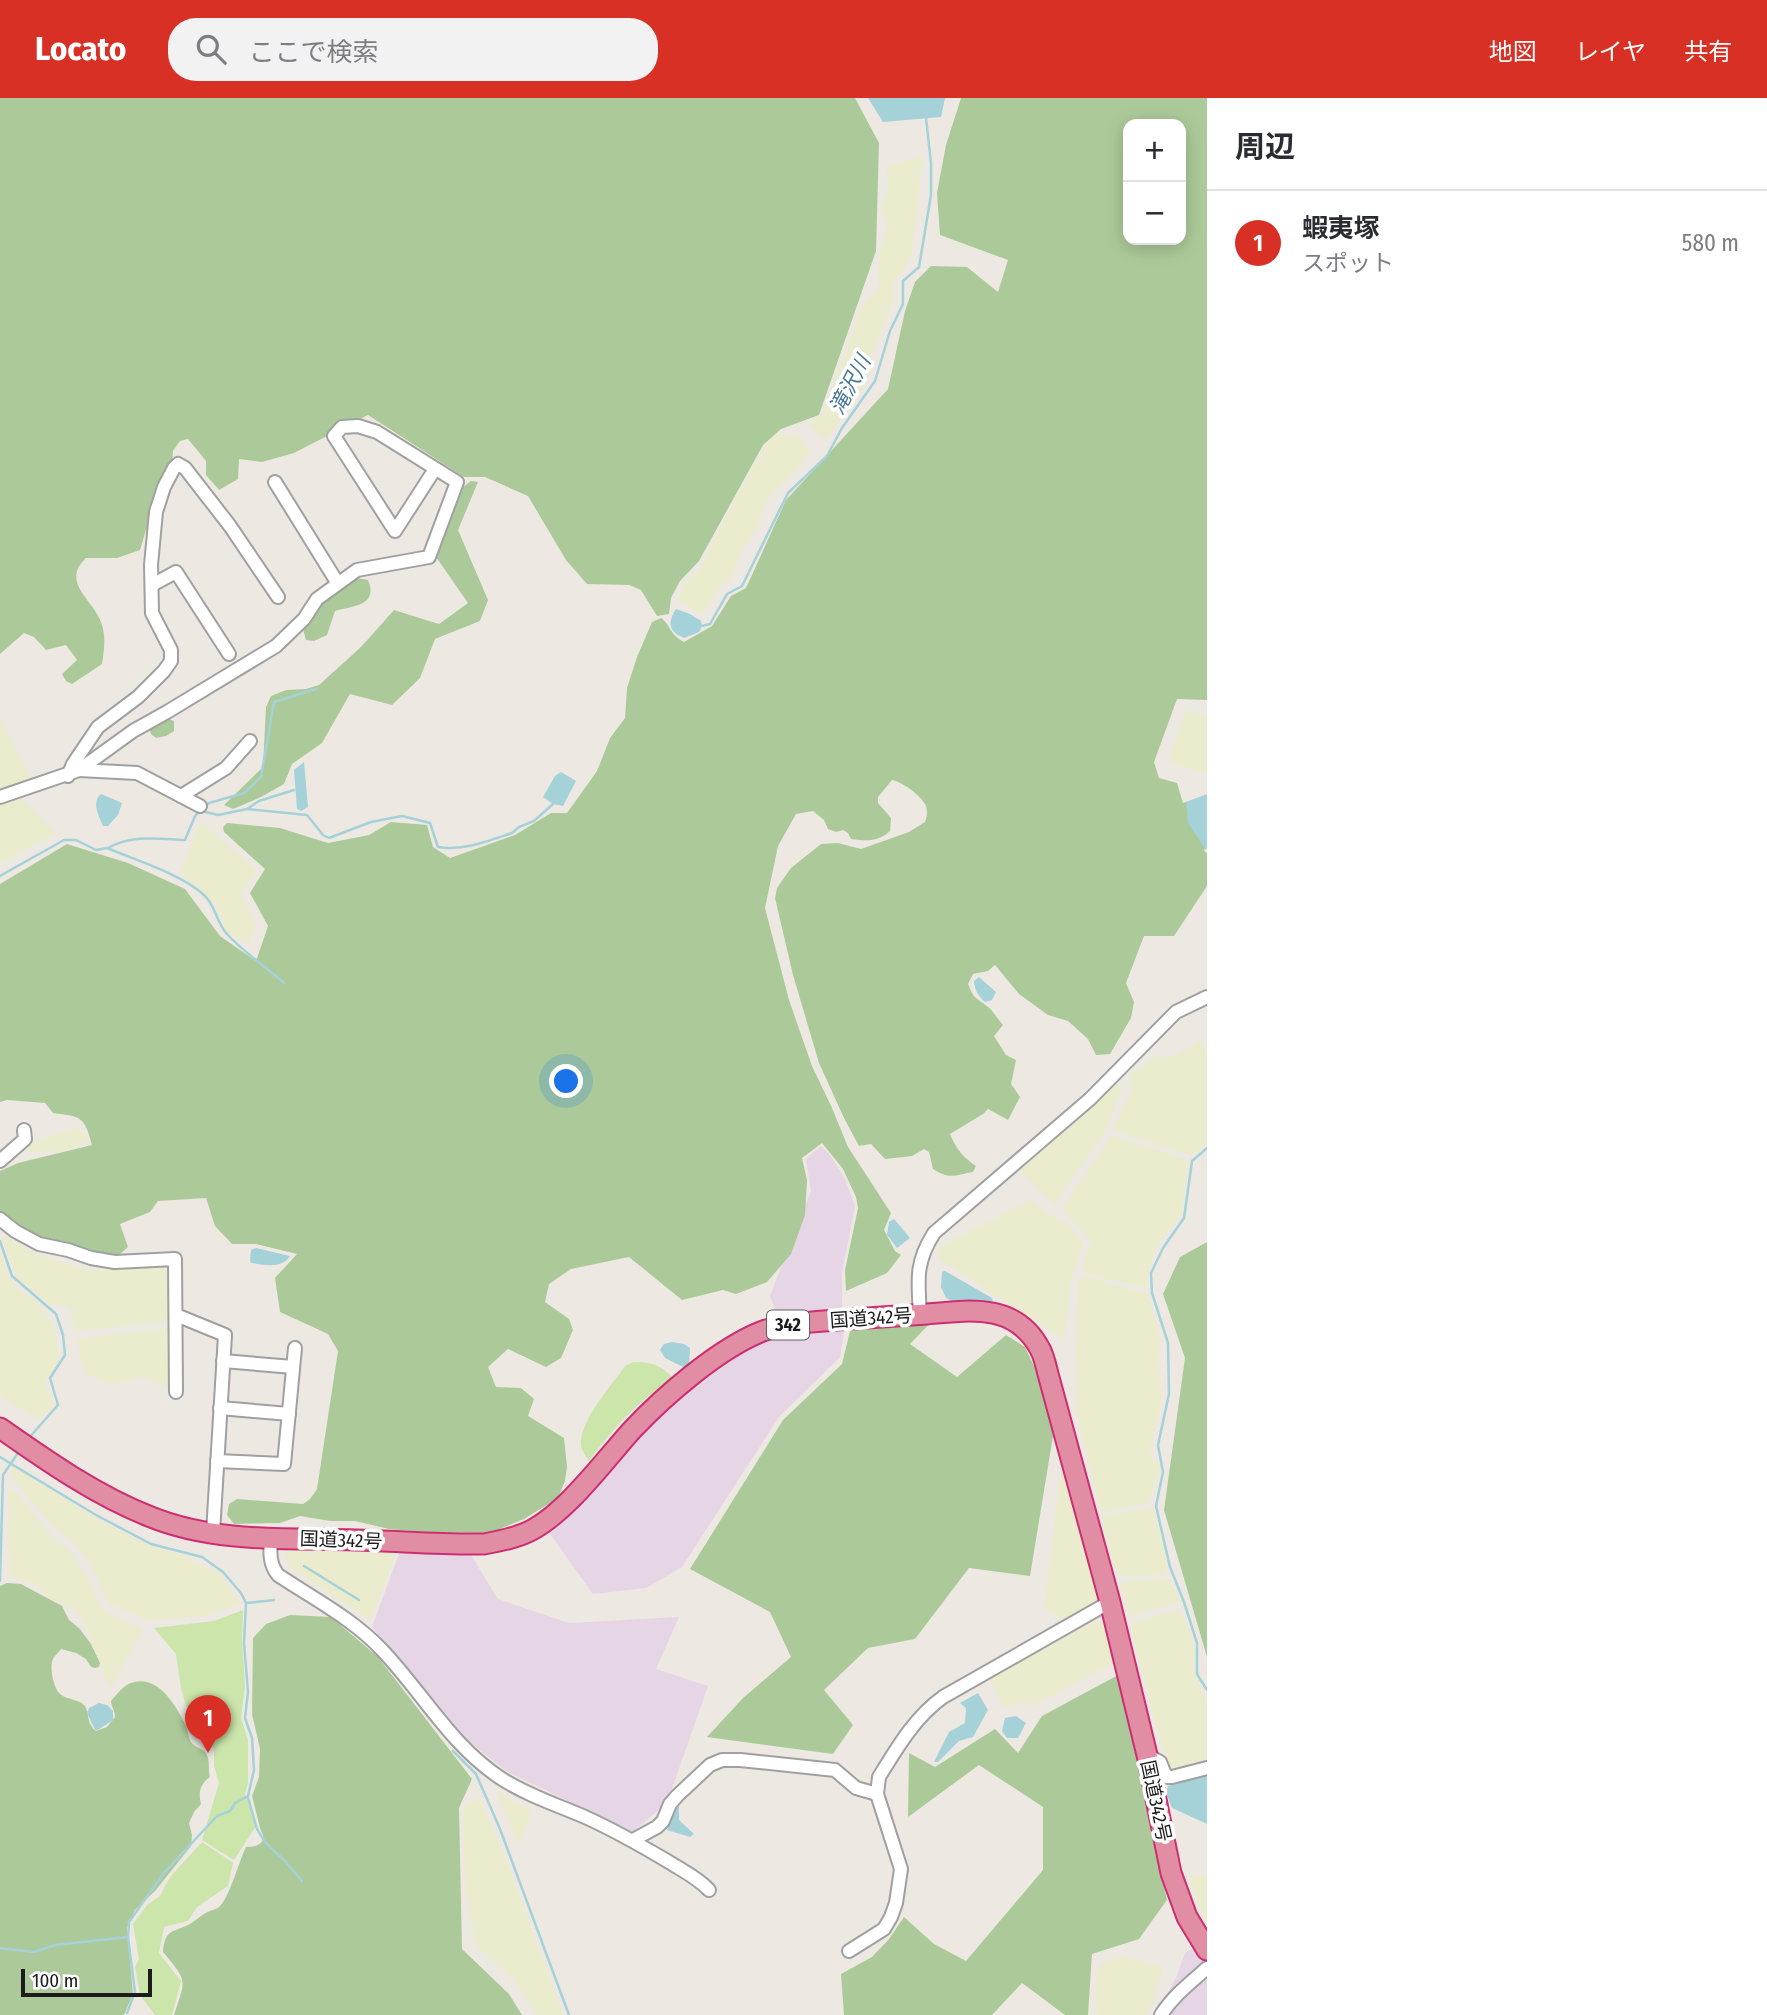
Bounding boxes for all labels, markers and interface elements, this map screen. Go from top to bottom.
search box [168,18,658,81]
text: Locato [35,29,126,69]
icon: search [192,30,230,68]
text: ここで検索 [248,37,378,68]
text: 地図 [1489,38,1537,66]
text: レイヤ [1575,38,1646,66]
text: 共有 [1684,38,1732,66]
map controls [1123,119,1186,245]
button: + [1123,119,1186,182]
text: 周辺 [1235,129,1295,165]
button: − [1123,182,1186,245]
text: 蝦夷塚 [1302,213,1380,244]
text: 1 [1253,229,1263,257]
text: 580 m [1682,229,1739,257]
text: スポット [1302,249,1394,277]
water label: 滝沢川 [824,349,877,419]
your location [549,1064,583,1098]
street label: 国道342号 [829,1304,913,1332]
road number: 342 [767,1310,809,1340]
street label: 国道342号 [299,1527,383,1553]
pin: 1 [185,1695,231,1753]
street label: 国道342号 [1136,1758,1176,1844]
scale bar [21,1966,152,1998]
text: 100 m [32,1969,78,1992]

